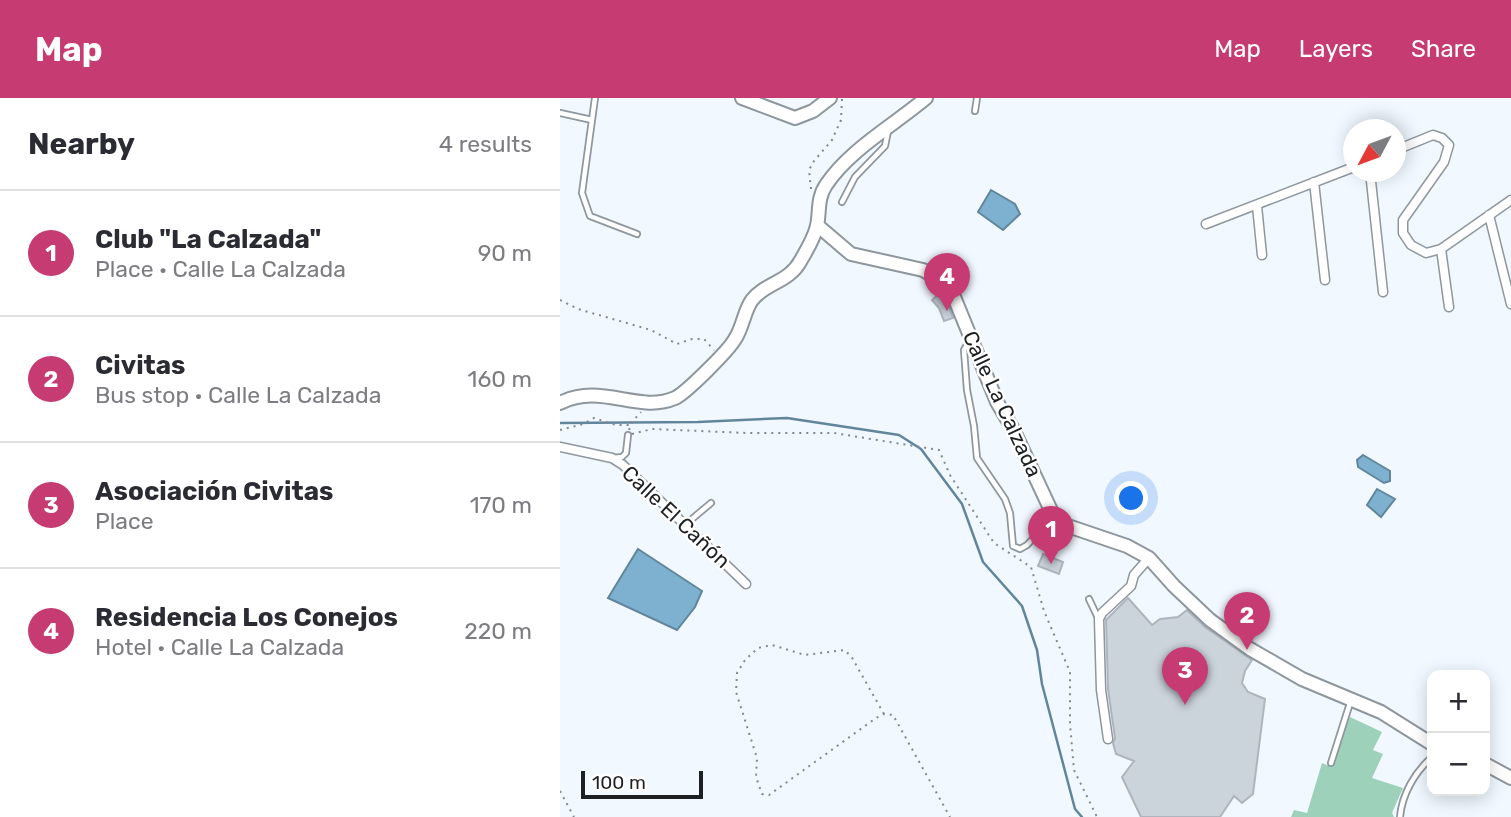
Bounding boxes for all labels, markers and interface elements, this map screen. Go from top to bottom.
text: Map [35,30,103,69]
text: Map [1214,35,1261,63]
text: Layers [1299,35,1373,63]
text: Share [1411,35,1476,63]
north arrow [1343,119,1406,182]
text: Nearby [28,126,135,162]
text: 4 results [439,130,532,158]
text: Club "La Calzada" [95,224,321,255]
text: 1 [45,239,57,267]
text: 90 m [478,239,532,267]
pin: 4 [924,253,970,311]
text: Place · Calle La Calzada [95,255,346,283]
street label: Calle La Calzada [958,327,1047,481]
text: Civitas [95,350,185,381]
text: 2 [44,365,58,393]
text: 160 m [468,365,532,393]
text: Bus stop · Calle La Calzada [95,381,381,409]
street label: Calle El Cañón [617,460,736,573]
text: Asociación Civitas [95,476,333,507]
your location [1114,481,1148,515]
text: 3 [43,491,59,519]
text: 170 m [470,491,532,519]
pin: 1 [1028,506,1074,564]
text: Place [95,507,154,535]
pin: 2 [1224,592,1270,650]
text: Residencia Los Conejos [95,602,398,633]
text: 4 [43,617,59,645]
text: 220 m [464,617,532,645]
text: Hotel · Calle La Calzada [95,633,344,661]
pin: 3 [1162,647,1208,705]
map controls [1427,670,1490,796]
button: + [1427,670,1490,733]
button: − [1427,733,1490,796]
scale bar [581,768,704,800]
text: 100 m [592,771,646,794]

